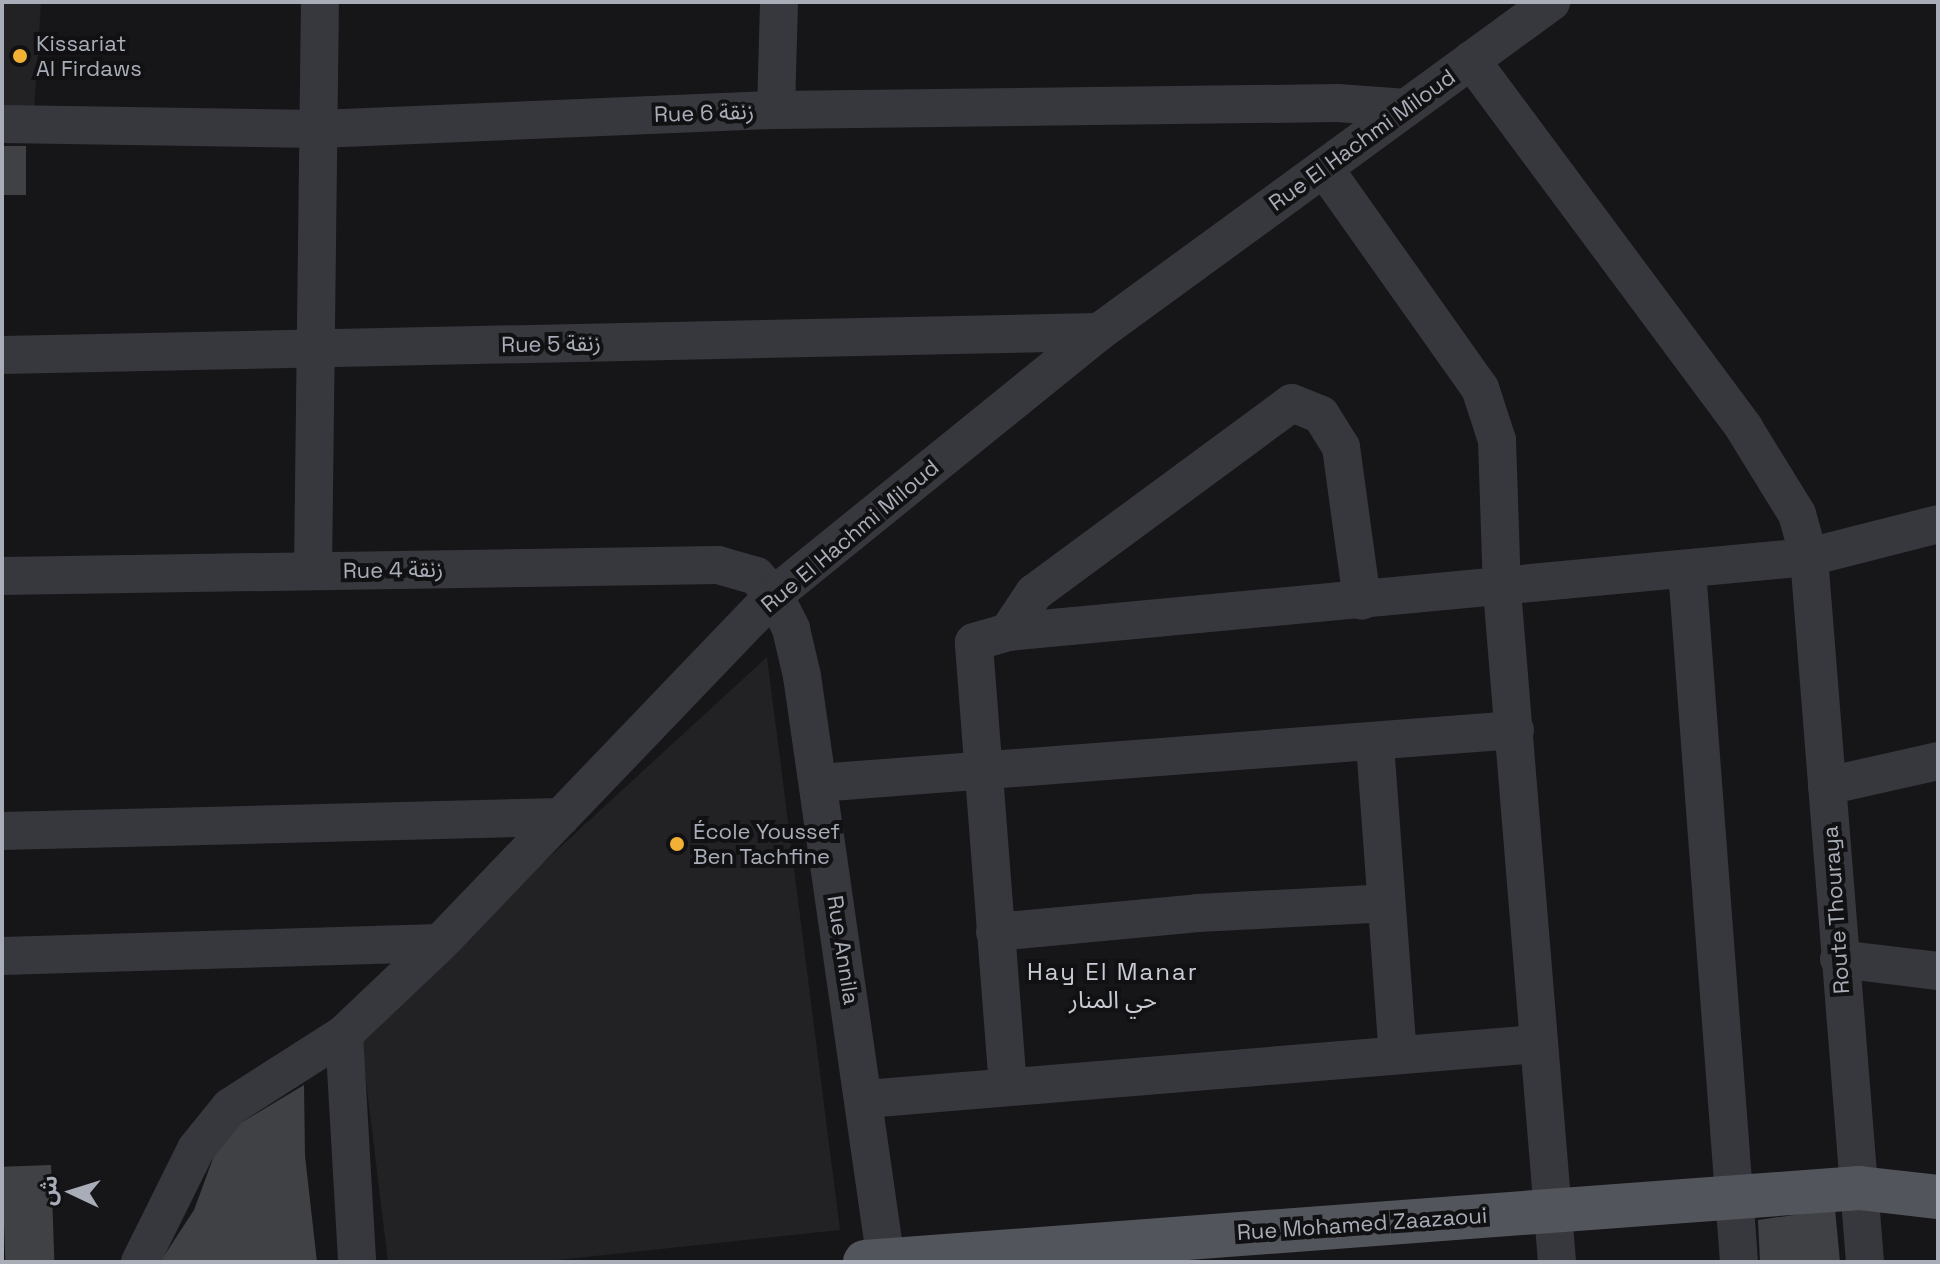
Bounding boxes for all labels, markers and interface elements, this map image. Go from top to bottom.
place label: Kissariat Al Firdaws [36,30,142,82]
marker: Kissariat Al Firdaws [11,47,29,65]
street label: Rue El Hachmi Miloud [1264,64,1460,216]
street label: Rue 6 زنقة [654,98,754,128]
street label: Rue 5 زنقة [501,330,601,358]
street label: Rue El Hachmi Miloud [756,454,944,618]
street label: Rue 4 زنقة [343,556,443,584]
place label: École Youssef Ben Tachfine [693,818,840,870]
street label: Route Thouraya [1817,825,1855,995]
marker: École Youssef Ben Tachfine [668,835,686,853]
street label: Rue Annila [821,893,865,1007]
district label: Hay El Manar حي المنار [1027,958,1199,1014]
north arrow [32,1152,112,1232]
text: ش [33,1174,63,1206]
street label: Rue Mohamed Zaazaoui [1236,1202,1488,1246]

